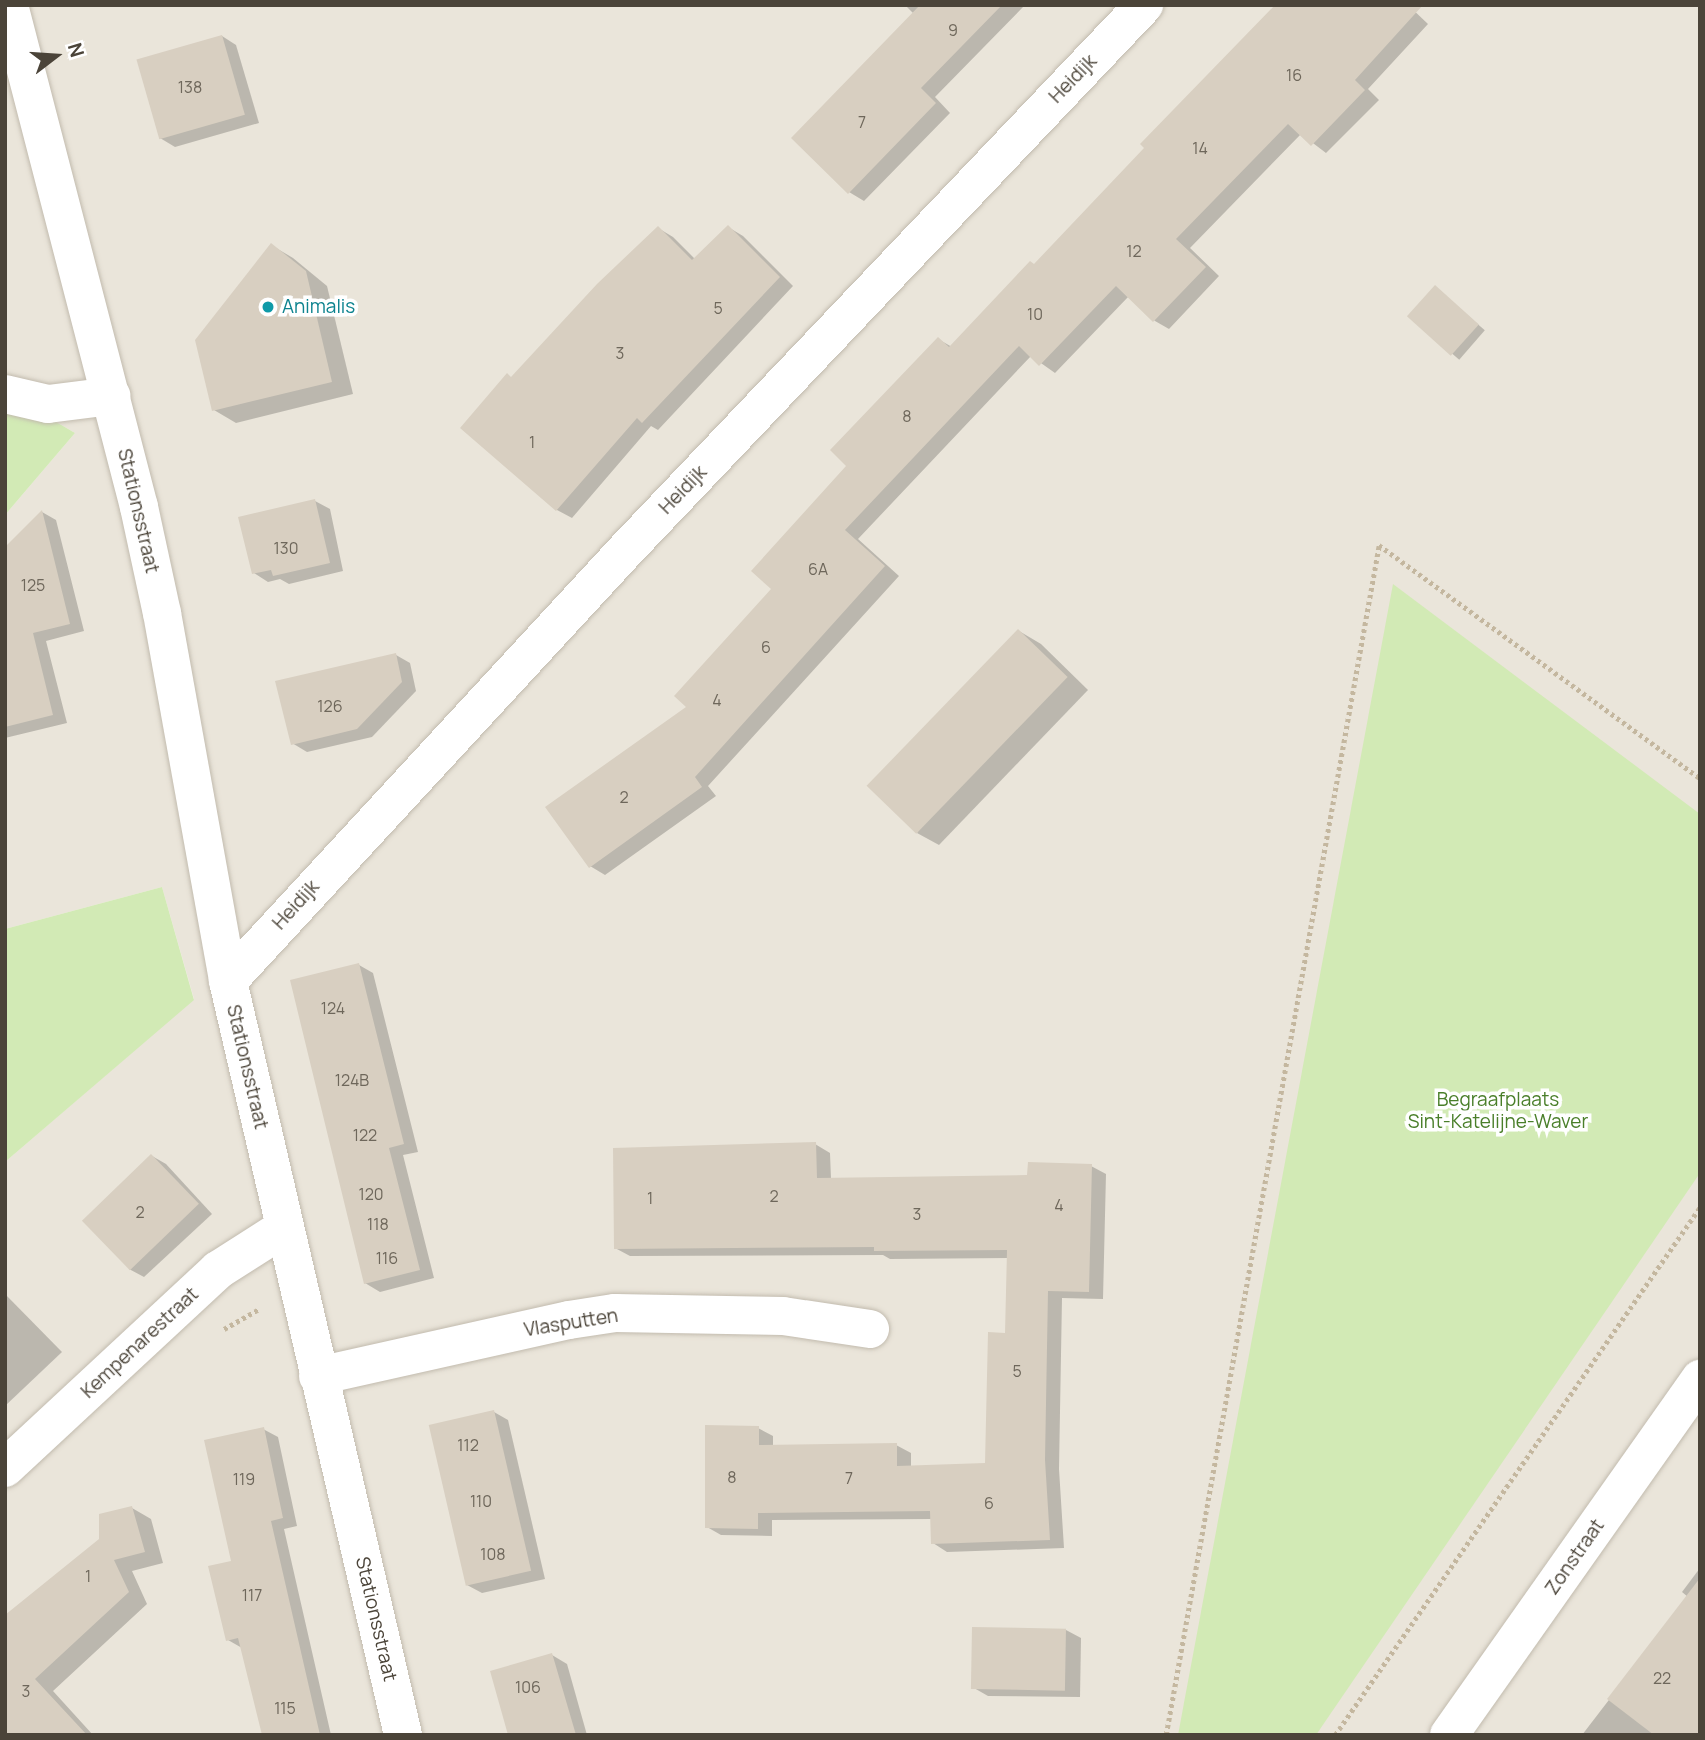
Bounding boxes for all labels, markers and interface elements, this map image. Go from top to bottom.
house number: 9 [948,20,958,40]
north arrow [21,21,91,91]
text: N [62,40,91,60]
street label: Heidijk [1045,50,1101,108]
house number: 16 [1286,65,1302,85]
house number: 138 [178,77,202,97]
house number: 7 [858,112,866,132]
house number: 14 [1192,138,1208,158]
house number: 12 [1126,241,1142,261]
place label: Animalis [282,296,355,318]
house number: 5 [713,298,723,318]
marker: Animalis [260,299,276,315]
house number: 10 [1027,304,1043,324]
house number: 3 [616,343,624,363]
house number: 8 [902,406,912,426]
house number: 1 [529,432,535,452]
street label: Stationsstraat [113,446,163,576]
street label: Heidijk [655,461,711,519]
house number: 130 [274,538,298,558]
house number: 6A [808,559,828,579]
house number: 125 [21,575,45,595]
house number: 6 [761,637,771,657]
house number: 4 [712,690,722,710]
house number: 126 [317,696,343,716]
house number: 2 [619,787,629,807]
street label: Heidijk [268,876,324,934]
house number: 124 [321,998,345,1018]
street label: Stationsstraat [222,1002,272,1132]
house number: 124B [335,1070,369,1090]
park label: Begraafplaats Sint-Katelijne-Waver [1408,1089,1588,1133]
house number: 122 [353,1125,377,1145]
house number: 120 [358,1184,384,1204]
house number: 2 [769,1186,779,1206]
house number: 1 [647,1188,653,1208]
house number: 4 [1054,1195,1064,1215]
house number: 2 [135,1202,145,1222]
house number: 3 [913,1204,921,1224]
house number: 118 [367,1214,389,1234]
house number: 116 [376,1248,398,1268]
street label: Kempenarestraat [77,1283,203,1403]
street label: Vlasputten [522,1304,620,1342]
house number: 5 [1012,1361,1022,1381]
house number: 112 [457,1435,479,1455]
house number: 8 [727,1467,737,1487]
house number: 7 [845,1468,853,1488]
house number: 119 [233,1469,255,1489]
house number: 110 [470,1491,492,1511]
house number: 6 [984,1493,994,1513]
street label: Zonstraat [1541,1515,1609,1599]
house number: 108 [480,1544,506,1564]
street label: Stationsstraat [351,1554,401,1684]
house number: 1 [85,1566,91,1586]
house number: 117 [242,1585,262,1605]
house number: 22 [1653,1668,1671,1688]
house number: 106 [515,1677,541,1697]
house number: 3 [22,1681,30,1701]
house number: 115 [274,1698,296,1718]

